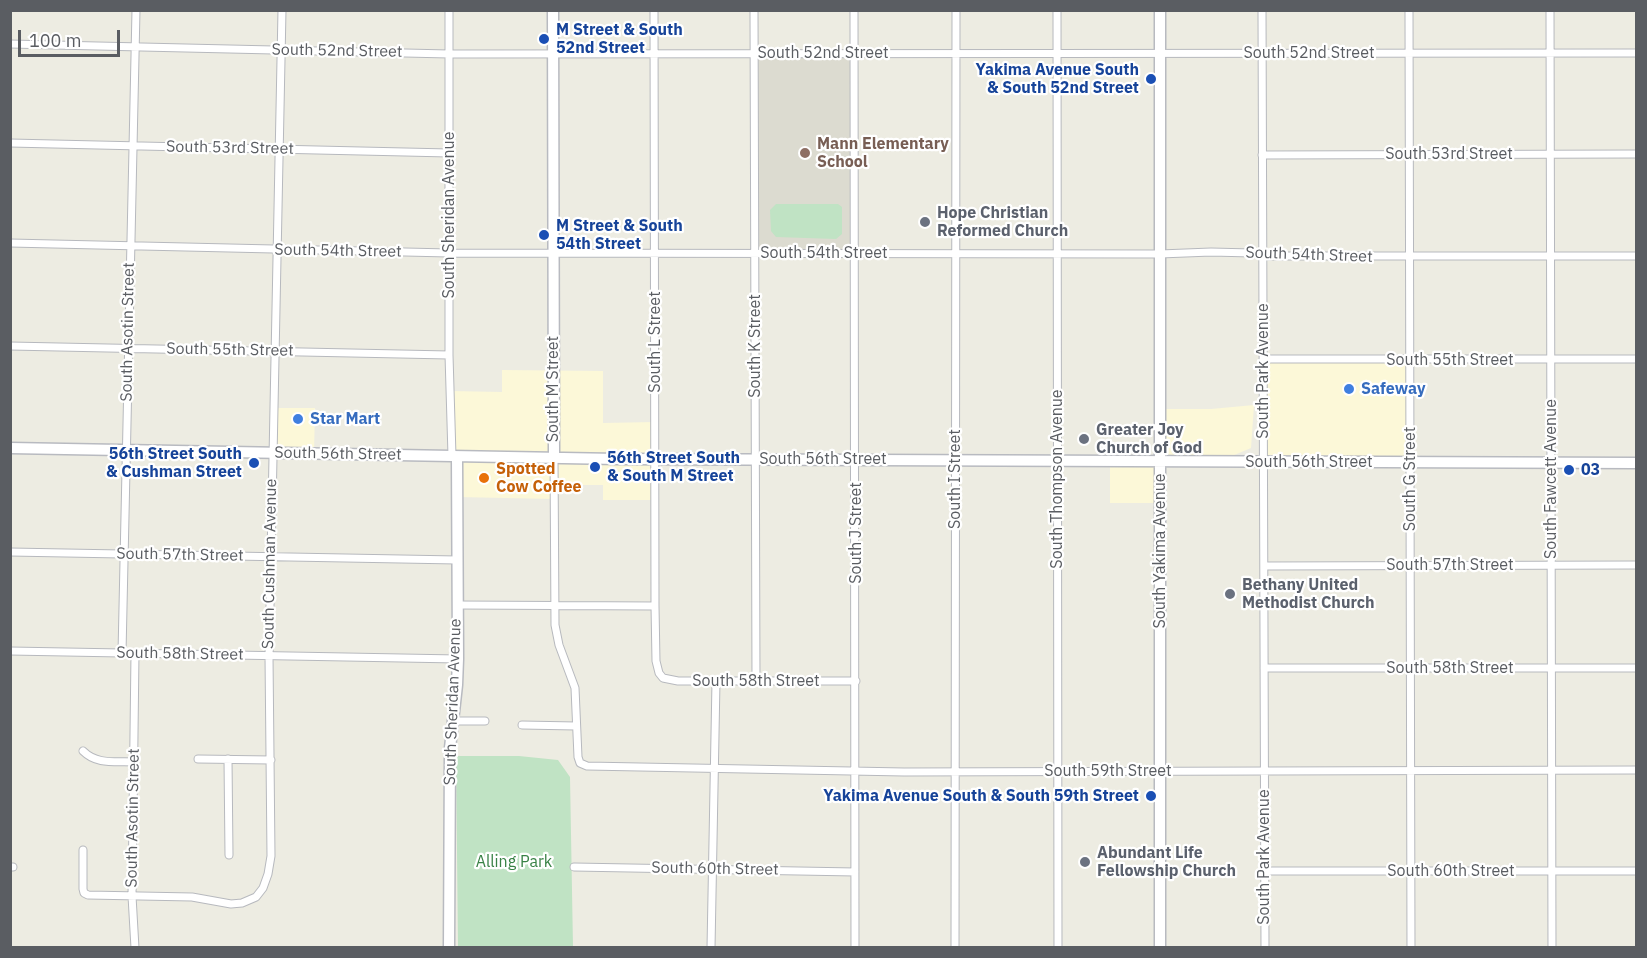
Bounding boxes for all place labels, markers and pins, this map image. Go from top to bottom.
place label: M Street & South 52nd Street [556,20,683,58]
marker: M Street & South 52nd Street [537,32,551,46]
place label: Yakima Avenue South & South 52nd Street [976,60,1139,98]
marker: Yakima Avenue South & South 52nd Street [1144,72,1158,86]
place label: Mann Elementary School [817,134,949,172]
marker: Mann Elementary School [798,146,812,160]
place label: Hope Christian Reformed Church [937,203,1068,241]
marker: Hope Christian Reformed Church [918,215,932,229]
place label: M Street & South 54th Street [556,216,683,254]
marker: M Street & South 54th Street [537,228,551,242]
place label: Safeway [1361,379,1425,399]
marker: Safeway [1342,382,1356,396]
place label: Star Mart [310,409,380,429]
marker: Star Mart [291,412,305,426]
place label: Greater Joy Church of God [1096,420,1202,458]
marker: Greater Joy Church of God [1077,432,1091,446]
place label: 56th Street South & Cushman Street [106,444,242,482]
place label: 56th Street South & South M Street [607,448,740,486]
marker: 56th Street South & Cushman Street [247,456,261,470]
place label: Spotted Cow Coffee [496,459,581,497]
marker: 56th Street South & South M Street [588,460,602,474]
place label: 03 [1581,460,1600,480]
marker: 03 [1562,463,1576,477]
marker: Spotted Cow Coffee [477,471,491,485]
place label: Bethany United Methodist Church [1242,575,1375,613]
marker: Bethany United Methodist Church [1223,587,1237,601]
place label: Yakima Avenue South & South 59th Street [823,786,1139,806]
marker: Yakima Avenue South & South 59th Street [1144,789,1158,803]
place label: Abundant Life Fellowship Church [1097,843,1236,881]
marker: Abundant Life Fellowship Church [1078,855,1092,869]

